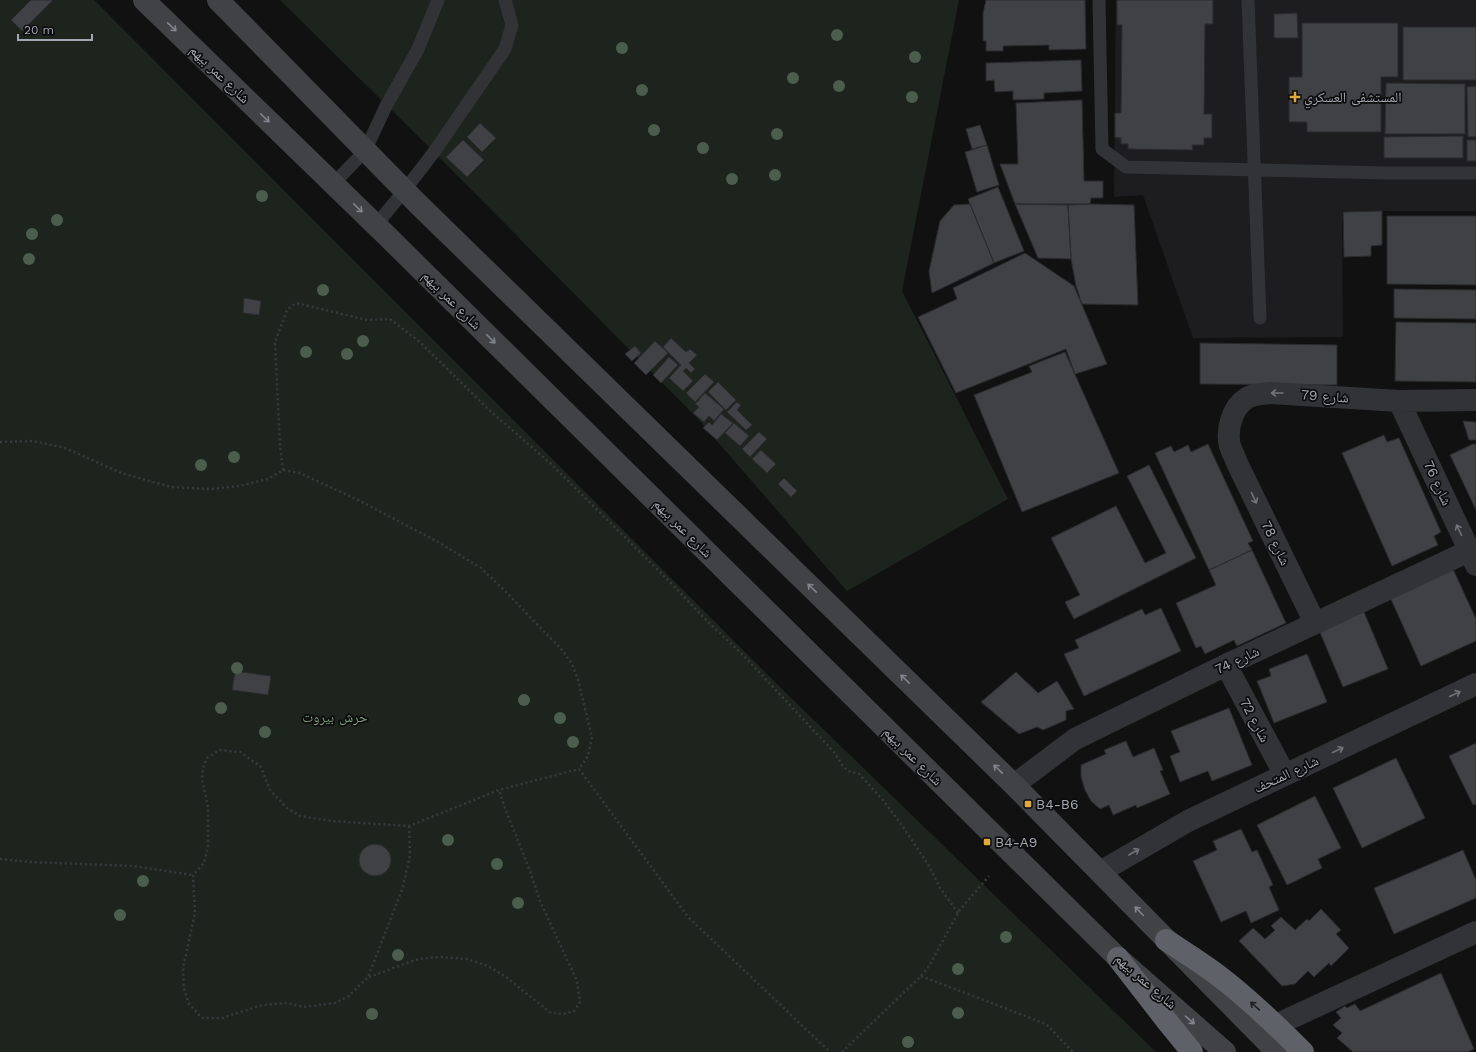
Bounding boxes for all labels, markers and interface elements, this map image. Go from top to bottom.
scale bar [18,16,92,42]
one-way arrow [167,22,177,32]
text: 20 m [24,23,54,37]
street label: شارع عمر بيهم [186,42,253,108]
place label: المستشفى العسكري [1304,89,1402,109]
marker: المستشفى العسكري [1289,91,1301,103]
one-way arrow [260,113,270,123]
one-way arrow [353,203,363,213]
street label: شارع عمر بيهم [418,267,485,334]
one-way arrow [486,334,496,344]
street label: شارع 79 [1300,386,1349,408]
one-way arrow [1271,389,1284,397]
street label: شارع 76 [1419,458,1455,509]
one-way arrow [1251,492,1258,504]
street label: شارع عمر بيهم [649,495,716,562]
street label: شارع 78 [1257,518,1294,569]
one-way arrow [1455,524,1462,536]
one-way arrow [807,583,817,593]
street label: شارع 74 [1212,643,1262,679]
one-way arrow [900,674,910,684]
one-way arrow [1449,690,1461,697]
street label: شارع 72 [1235,695,1273,746]
park label: حرش بيروت [302,709,368,726]
street label: شارع عمر بيهم [879,723,946,790]
one-way arrow [1331,746,1343,753]
street label: شارع المتحف [1251,752,1322,798]
one-way arrow [993,765,1003,774]
place label: B4-B6 [1036,796,1079,812]
marker: B4-B6 [1023,799,1033,809]
place label: B4-A9 [995,834,1037,850]
marker: B4-A9 [982,837,992,847]
one-way arrow [1128,848,1140,856]
one-way arrow [1135,907,1144,917]
street label: شارع عمر بيهم [1111,950,1180,1014]
one-way arrow [1249,1001,1260,1010]
one-way arrow [1185,1016,1195,1025]

